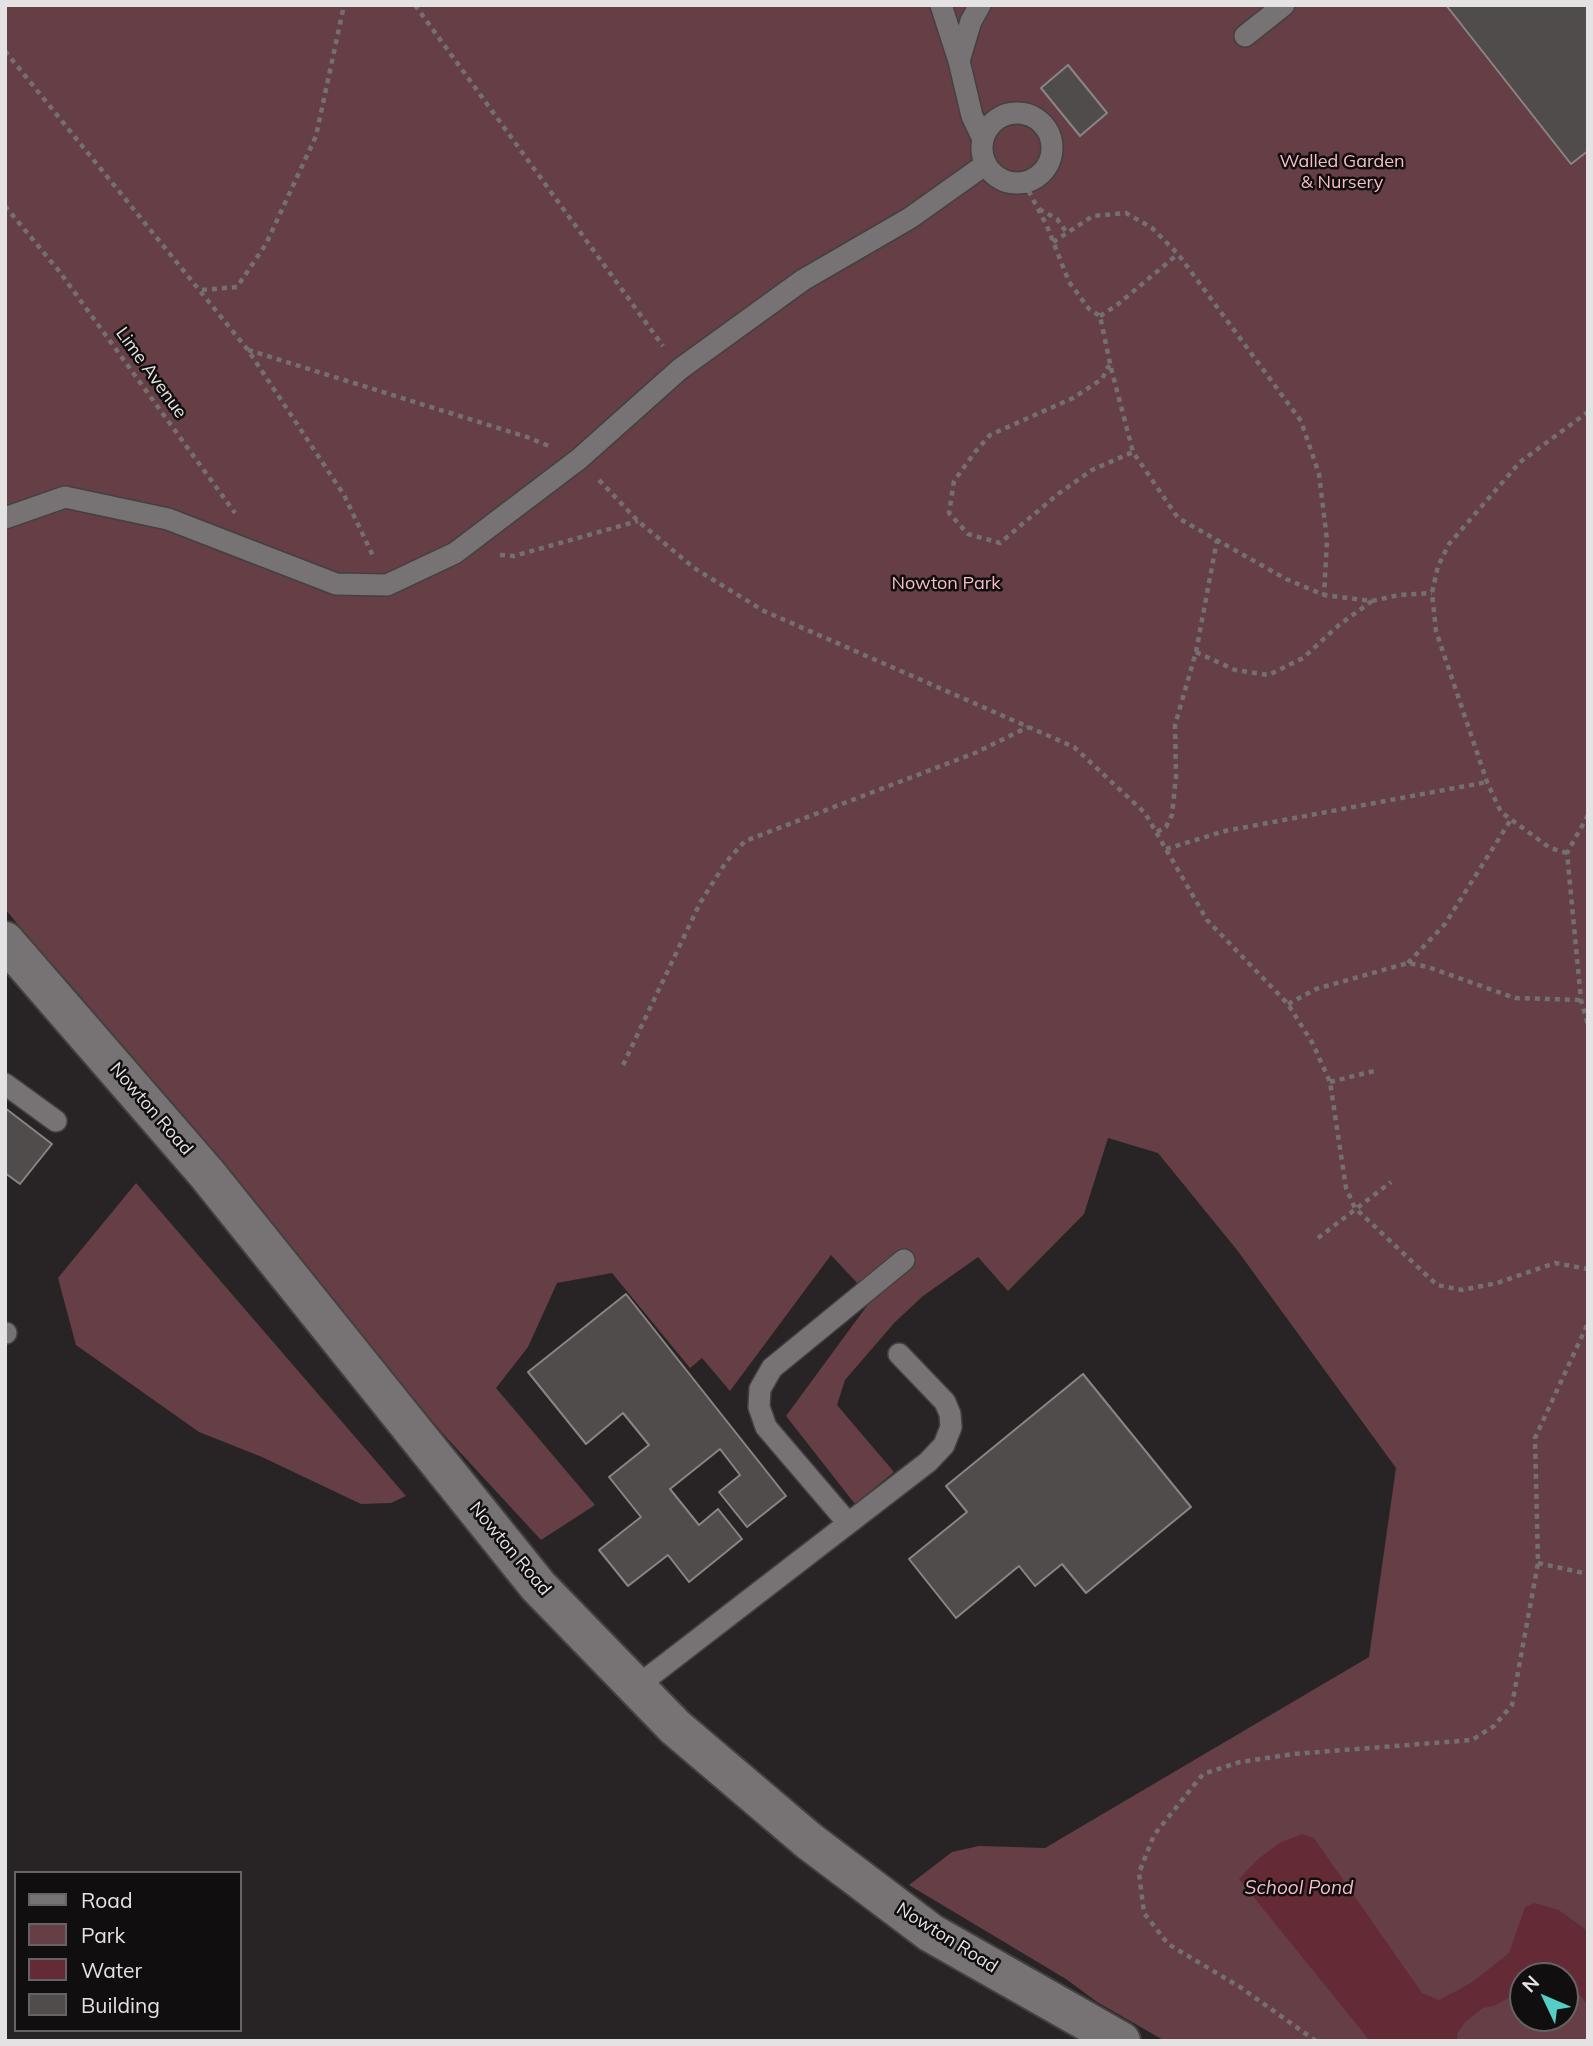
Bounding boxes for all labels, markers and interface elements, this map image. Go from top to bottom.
park label: Walled Garden & Nursery [1279,151,1405,194]
street label: Lime Avenue [111,323,191,423]
park label: Nowton Park [891,573,1001,595]
street label: Nowton Road [105,1058,197,1160]
street label: Nowton Road [465,1498,555,1600]
legend [14,1871,242,2032]
water label: School Pond [1245,1877,1353,1899]
text: Road [81,1887,132,1913]
street label: Nowton Road [892,1898,1002,1978]
text: Park [81,1922,125,1948]
text: Water [81,1957,142,1983]
north arrow [1509,1962,1579,2032]
text: N [1517,1970,1544,1997]
text: Building [81,1992,160,2018]

